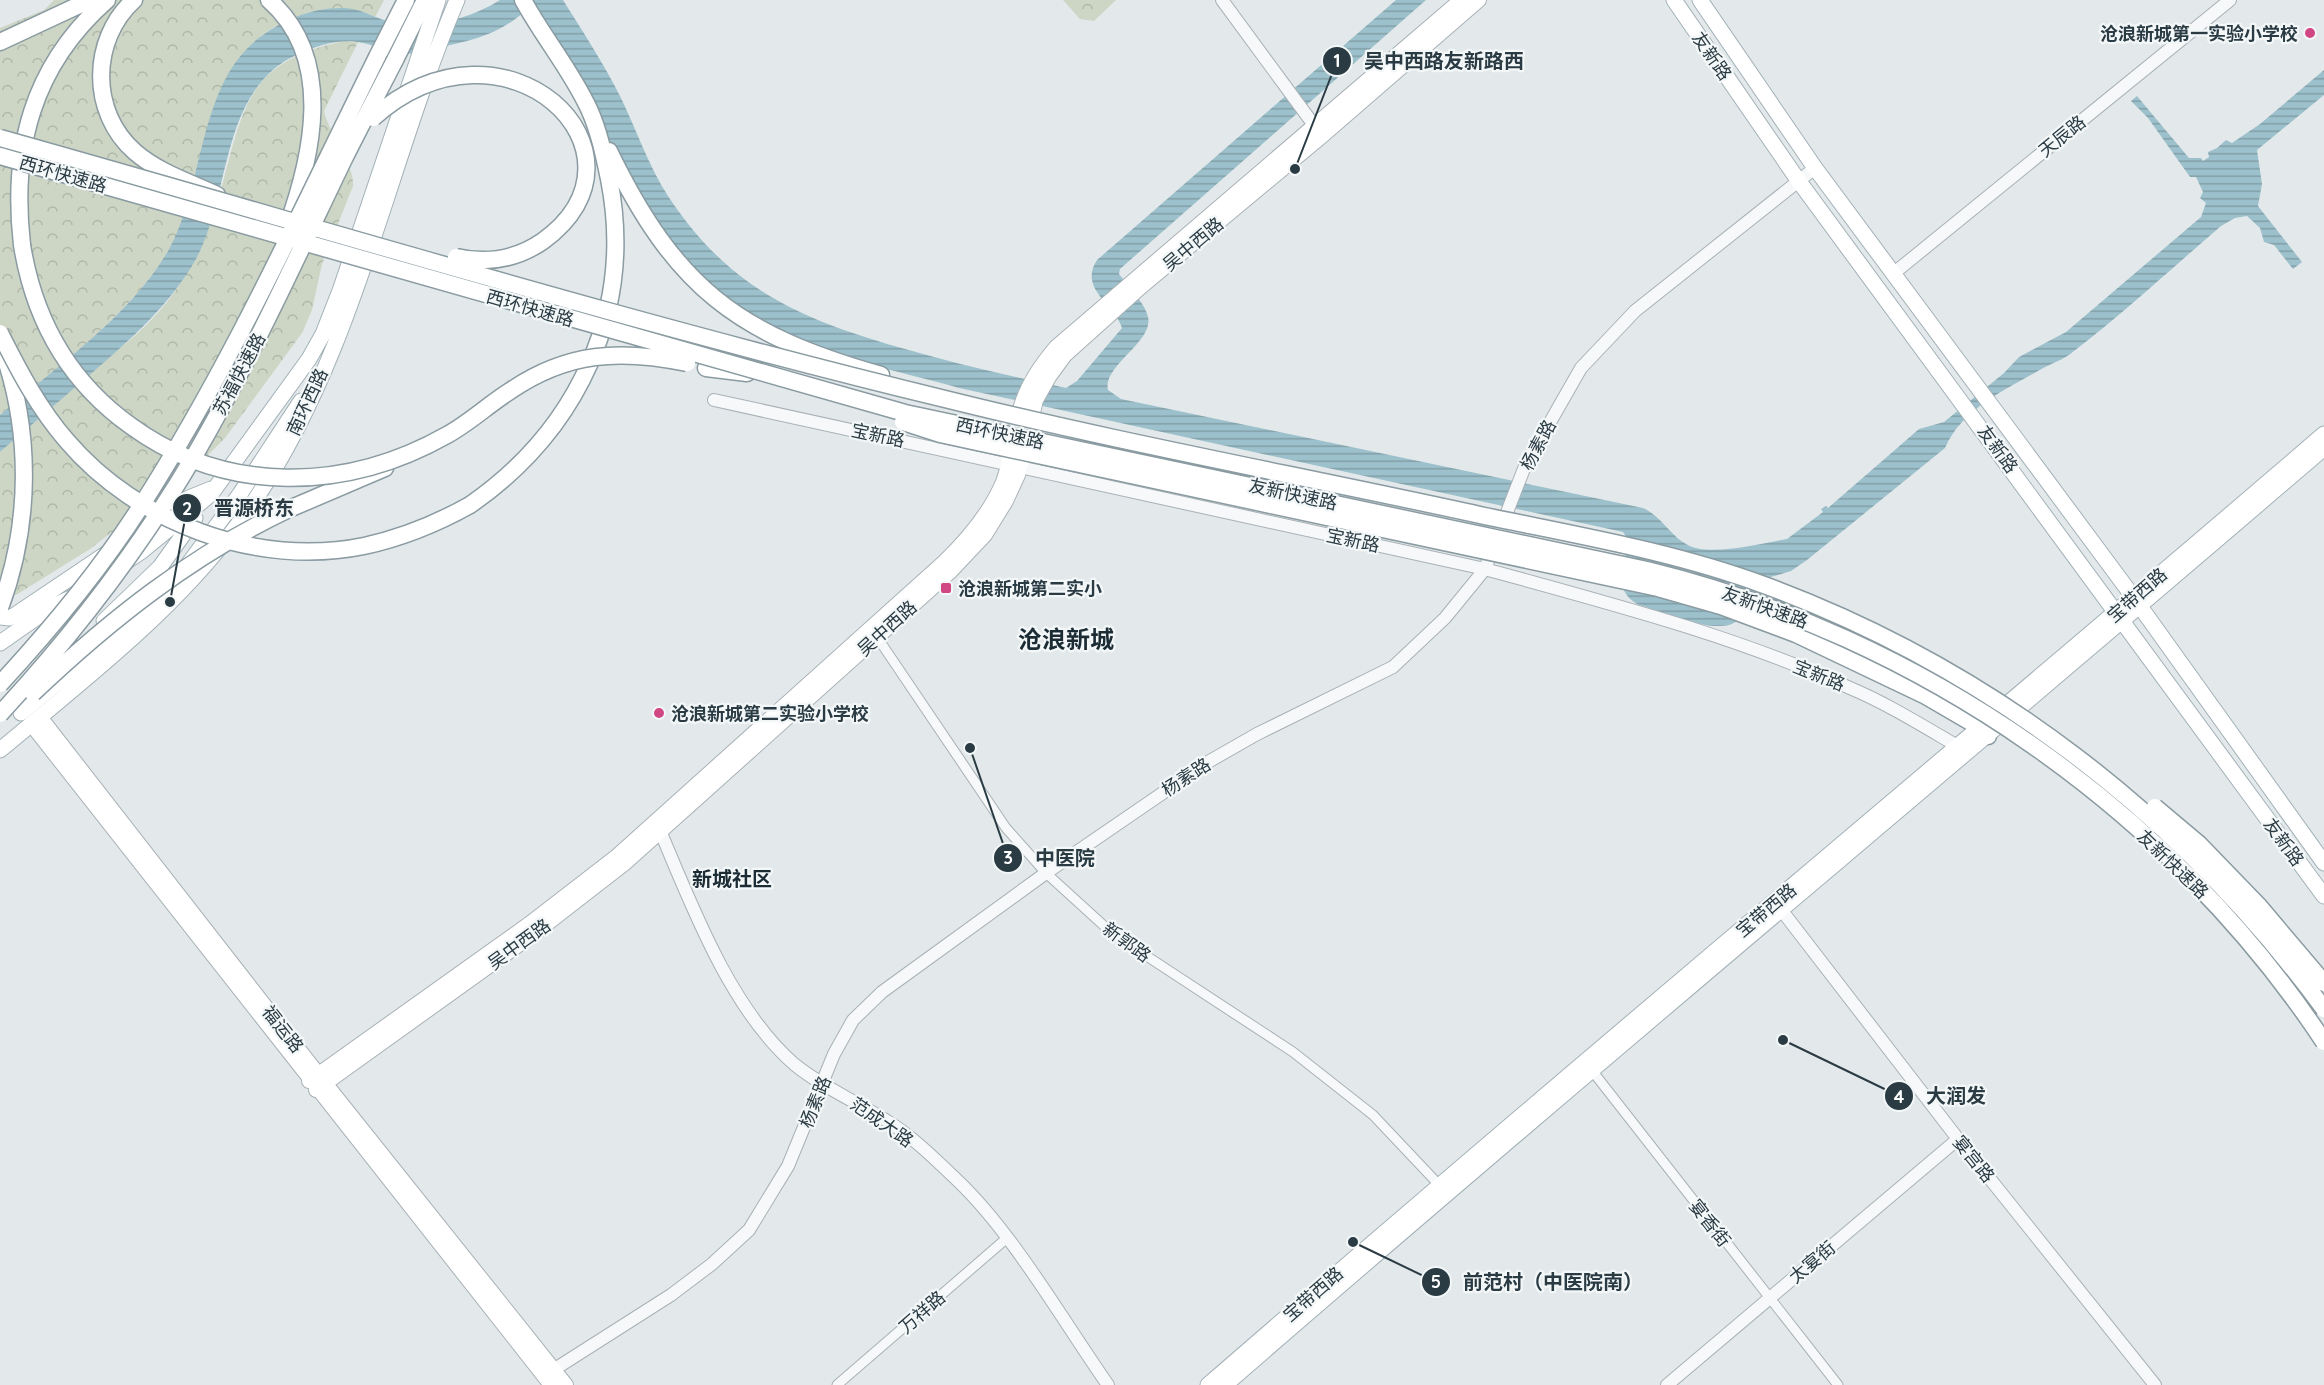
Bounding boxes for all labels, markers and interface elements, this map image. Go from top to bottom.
place label: 沧浪新城第一实验小学校 [2100,22,2298,45]
marker: 沧浪新城第一实验小学校 [2303,26,2317,40]
street label: 友新路 [1687,27,1737,85]
callout: 吴中西路友新路西 [1322,42,1536,80]
text: 吴中西路友新路西 [1364,48,1524,73]
text: 1 [1333,49,1341,72]
street label: 天辰路 [2034,110,2090,162]
street label: 西环快速路 [17,151,109,197]
street label: 吴中西路 [1158,212,1228,276]
street label: 西环快速路 [484,285,576,331]
street label: 苏福快速路 [208,329,270,419]
street label: 南环西路 [281,365,333,439]
street label: 西环快速路 [954,412,1046,454]
street label: 杨素路 [1515,416,1561,474]
street label: 宝新路 [849,418,907,452]
street label: 友新路 [1973,420,2023,478]
street label: 友新快速路 [1247,473,1339,515]
callout: 晋源桥东 [172,489,306,527]
text: 晋源桥东 [214,495,294,520]
text: 2 [182,497,192,520]
street label: 宝新路 [1324,523,1382,557]
street label: 宝带西路 [2102,563,2172,627]
place label: 沧浪新城第二实小 [958,577,1102,600]
marker: 沧浪新城第二实小 [939,581,953,595]
street label: 友新快速路 [1719,581,1811,633]
street label: 吴中西路 [853,595,921,661]
district label: 沧浪新城 [1018,624,1114,654]
street label: 宝新路 [1790,654,1848,696]
place label: 沧浪新城第二实验小学校 [671,702,869,725]
marker: 沧浪新城第二实验小学校 [652,706,666,720]
street label: 杨素路 [1157,753,1215,801]
street label: 友新路 [2259,813,2309,871]
street label: 友新快速路 [2133,824,2213,904]
callout: 中医院 [993,839,1107,877]
text: 中医院 [1035,845,1095,870]
text: 3 [1003,846,1013,869]
district label: 新城社区 [692,866,772,891]
street label: 宝带西路 [1731,878,1801,942]
street label: 吴中西路 [483,914,555,974]
street label: 新郭路 [1098,917,1156,967]
street label: 福运路 [257,1001,309,1057]
street label: 杨素路 [794,1073,836,1131]
callout: 大润发 [1884,1077,1998,1115]
text: 大润发 [1926,1083,1986,1108]
text: 4 [1894,1085,1905,1108]
street label: 范成大路 [846,1092,918,1152]
street label: 宴宫路 [1948,1131,2000,1187]
street label: 宴香街 [1684,1195,1736,1251]
street label: 太宴街 [1784,1236,1840,1288]
street label: 宝带西路 [1278,1262,1348,1326]
callout: 前范村（中医院南） [1421,1263,1655,1301]
text: 前范村（中医院南） [1463,1269,1643,1294]
text: 5 [1431,1270,1441,1293]
street label: 万祥路 [894,1286,950,1338]

